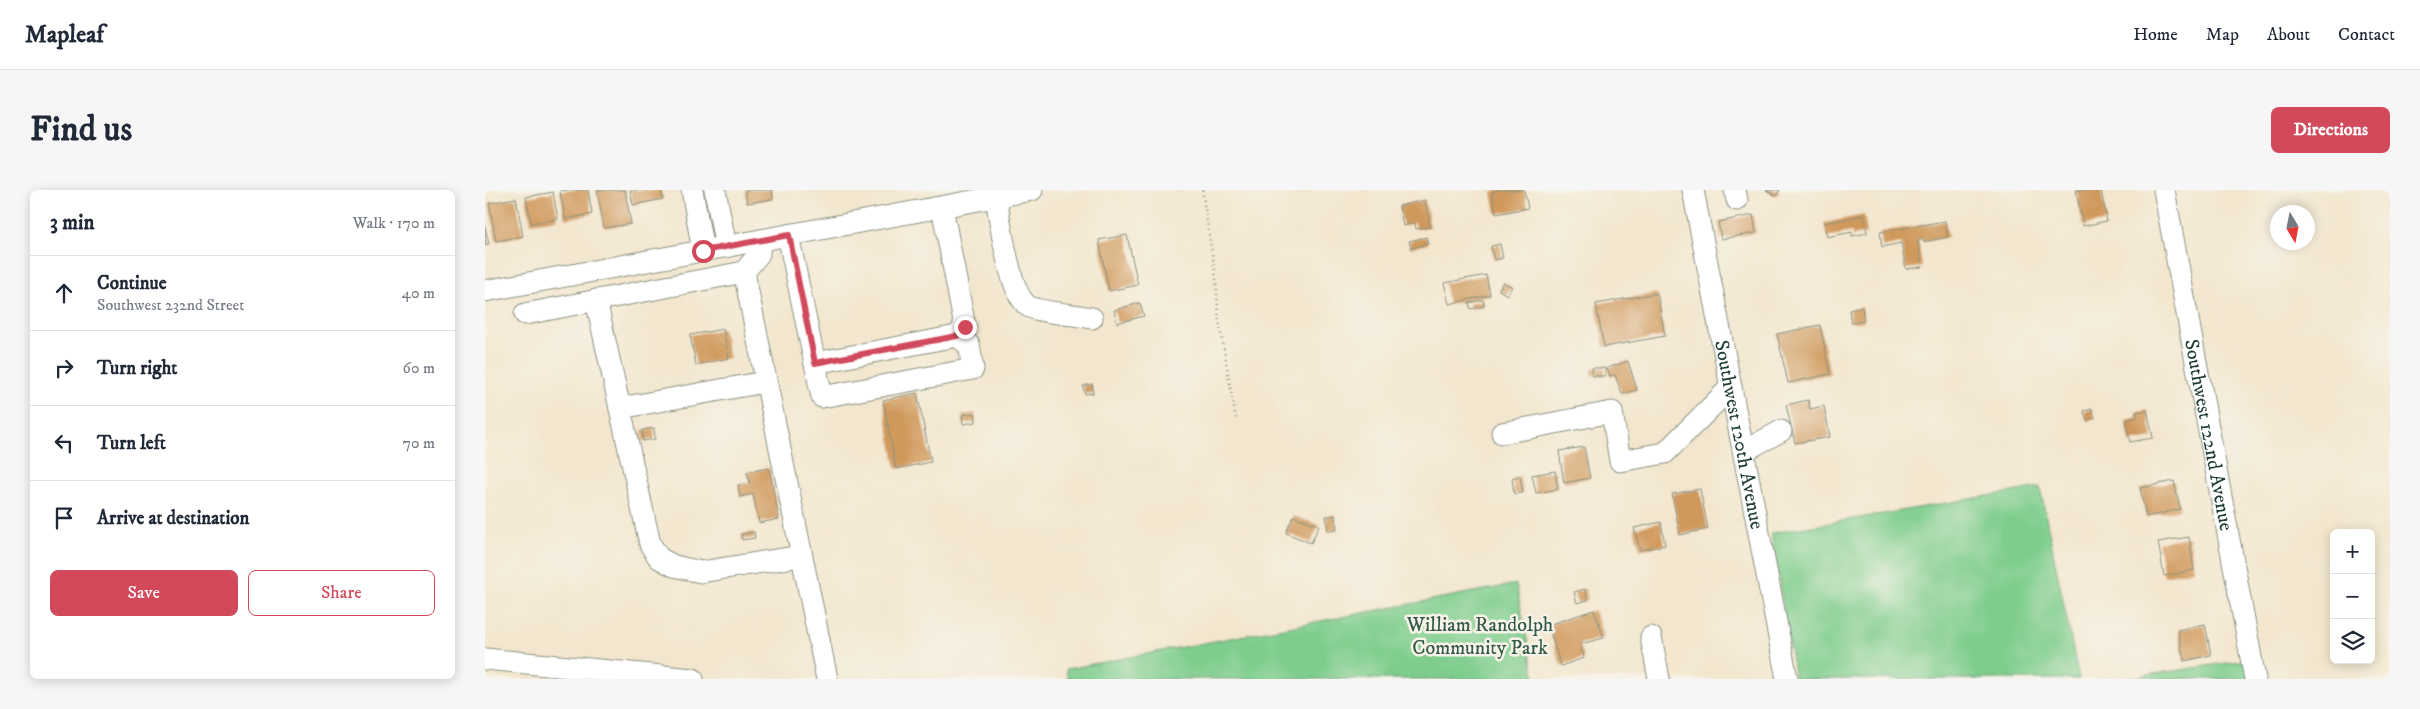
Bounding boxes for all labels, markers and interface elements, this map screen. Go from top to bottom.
text: Mapleaf [25,20,104,50]
text: Home [2133,24,2178,46]
text: Map [2206,24,2239,46]
text: About [2267,24,2310,46]
text: Contact [2338,24,2395,46]
button: Directions [2271,107,2390,153]
text: Find us [30,108,132,152]
north arrow [2270,205,2315,250]
text: 3 min [50,210,95,236]
text: Walk · 170 m [353,213,435,233]
route start [692,240,715,263]
text: Continue [97,272,167,295]
icon: ahead [50,279,78,307]
text: 40 m [402,283,435,303]
text: Southwest 232nd Street [97,295,244,315]
route end [954,316,977,339]
street label: Southwest 122nd Avenue [2178,337,2238,533]
street label: Southwest 120th Avenue [1708,338,1769,531]
icon: right [50,354,78,382]
text: Turn right [97,357,177,380]
text: 60 m [403,358,435,378]
icon: left [50,429,78,457]
text: Turn left [97,432,166,455]
text: 70 m [403,433,435,453]
icon: arrive [50,504,78,532]
text: Arrive at destination [97,507,249,530]
map controls [2330,529,2375,664]
button: + [2330,529,2375,574]
button: Save [50,570,238,616]
button: Share [248,570,435,616]
button: − [2330,574,2375,619]
park label: William Randolph Community Park [1406,613,1554,661]
button: layers [2330,619,2375,664]

